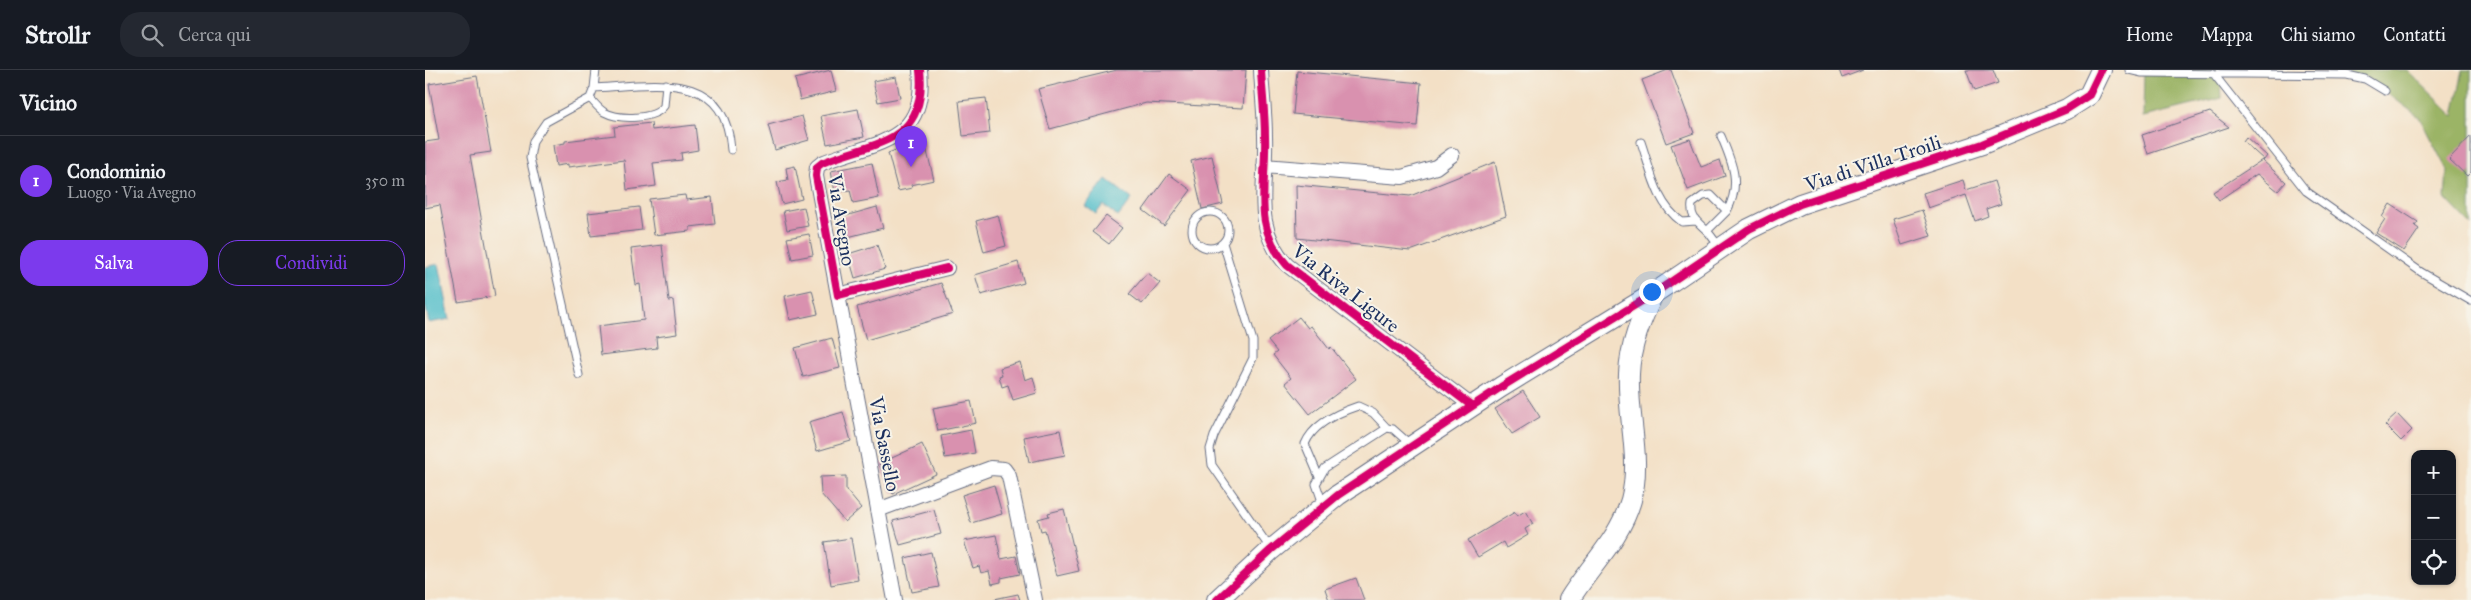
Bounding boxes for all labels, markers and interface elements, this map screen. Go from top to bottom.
search box [120,12,470,57]
text: Strollr [25,20,90,50]
icon: search [138,21,166,49]
text: Cerca qui [178,23,251,46]
text: Home [2126,24,2173,46]
text: Mappa [2201,24,2253,46]
text: Chi siamo [2281,24,2355,46]
text: Contatti [2383,24,2446,46]
text: Vicino [20,90,77,116]
pin: 1 [895,126,927,167]
street label: Via di Villa Troili [1801,129,1945,197]
text: Condominio [67,160,165,183]
text: 1 [33,171,39,190]
text: 350 m [365,171,405,190]
street label: Via Avegno [822,171,861,268]
text: Luogo · Via Avegno [67,183,196,202]
street label: Via Riva Ligure [1286,238,1405,338]
button: Salva [20,240,208,286]
button: Condividi [218,240,405,286]
your location [1639,279,1665,305]
street label: Via Sassello [864,394,906,493]
map controls [2411,450,2456,585]
button: + [2411,450,2456,495]
button: − [2411,495,2456,540]
button: locate [2411,540,2456,585]

